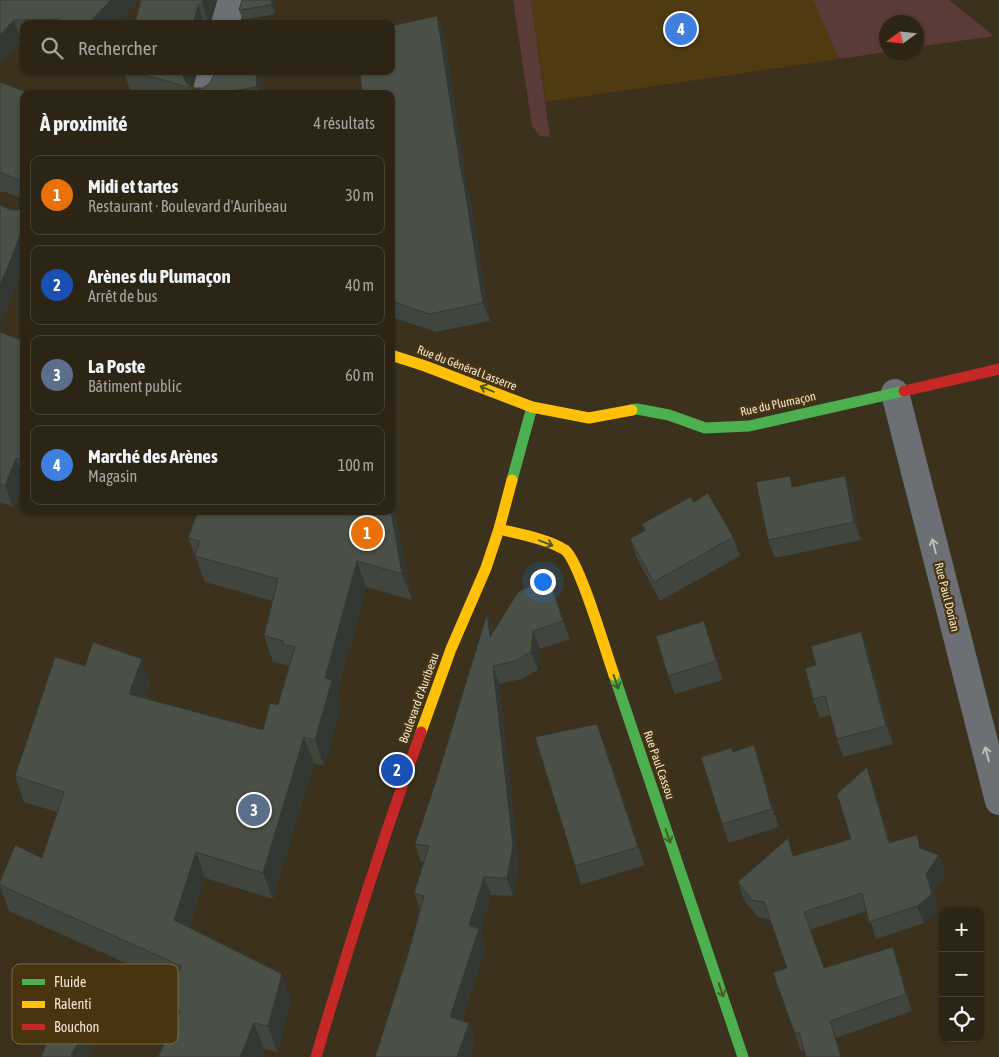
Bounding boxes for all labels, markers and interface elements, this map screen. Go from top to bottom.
pin: 4 [665,10,697,48]
north arrow [879,15,924,60]
search box [20,20,395,75]
icon: search [38,34,66,62]
text: Rechercher [78,37,157,59]
text: À proximité [40,111,128,135]
text: 4 résultats [313,114,375,132]
text: Midi et tartes [88,175,178,197]
text: 1 [53,186,61,204]
text: 30 m [345,186,374,204]
text: Restaurant · Boulevard d'Auribeau [88,197,287,215]
text: Arènes du Plumaçon [88,265,231,287]
text: 2 [53,276,61,294]
text: 40 m [345,276,374,294]
text: Arrêt de bus [88,287,157,305]
street label: Rue du Général Lasserre [415,343,519,393]
text: La Poste [88,355,145,377]
text: 3 [53,366,61,384]
text: 60 m [345,366,374,384]
text: Bâtiment public [88,377,181,395]
one-way arrow [480,384,495,394]
street label: Rue du Plumaçon [739,389,817,419]
text: Marché des Arènes [88,445,218,467]
text: 4 [53,456,61,474]
text: 100 m [338,456,374,474]
text: Magasin [88,467,137,485]
pin: 1 [351,514,383,552]
one-way arrow [538,538,553,548]
one-way arrow [929,538,938,554]
street label: Rue Paul Dorian [932,561,962,633]
your location [530,569,556,595]
street label: Boulevard d'Auribeau [396,651,442,745]
one-way arrow [612,674,622,690]
street label: Rue Paul Cassou [641,729,677,801]
one-way arrow [982,747,991,763]
pin: 2 [381,751,413,789]
pin: 3 [238,791,270,829]
one-way arrow [664,828,674,844]
map controls [939,907,984,1042]
button: + [939,907,984,952]
button: − [939,952,984,997]
legend [12,964,178,1044]
text: Fluide [54,974,86,990]
one-way arrow [716,981,726,997]
text: Ralenti [54,996,91,1012]
button: locate [939,997,984,1042]
text: Bouchon [54,1019,99,1035]

